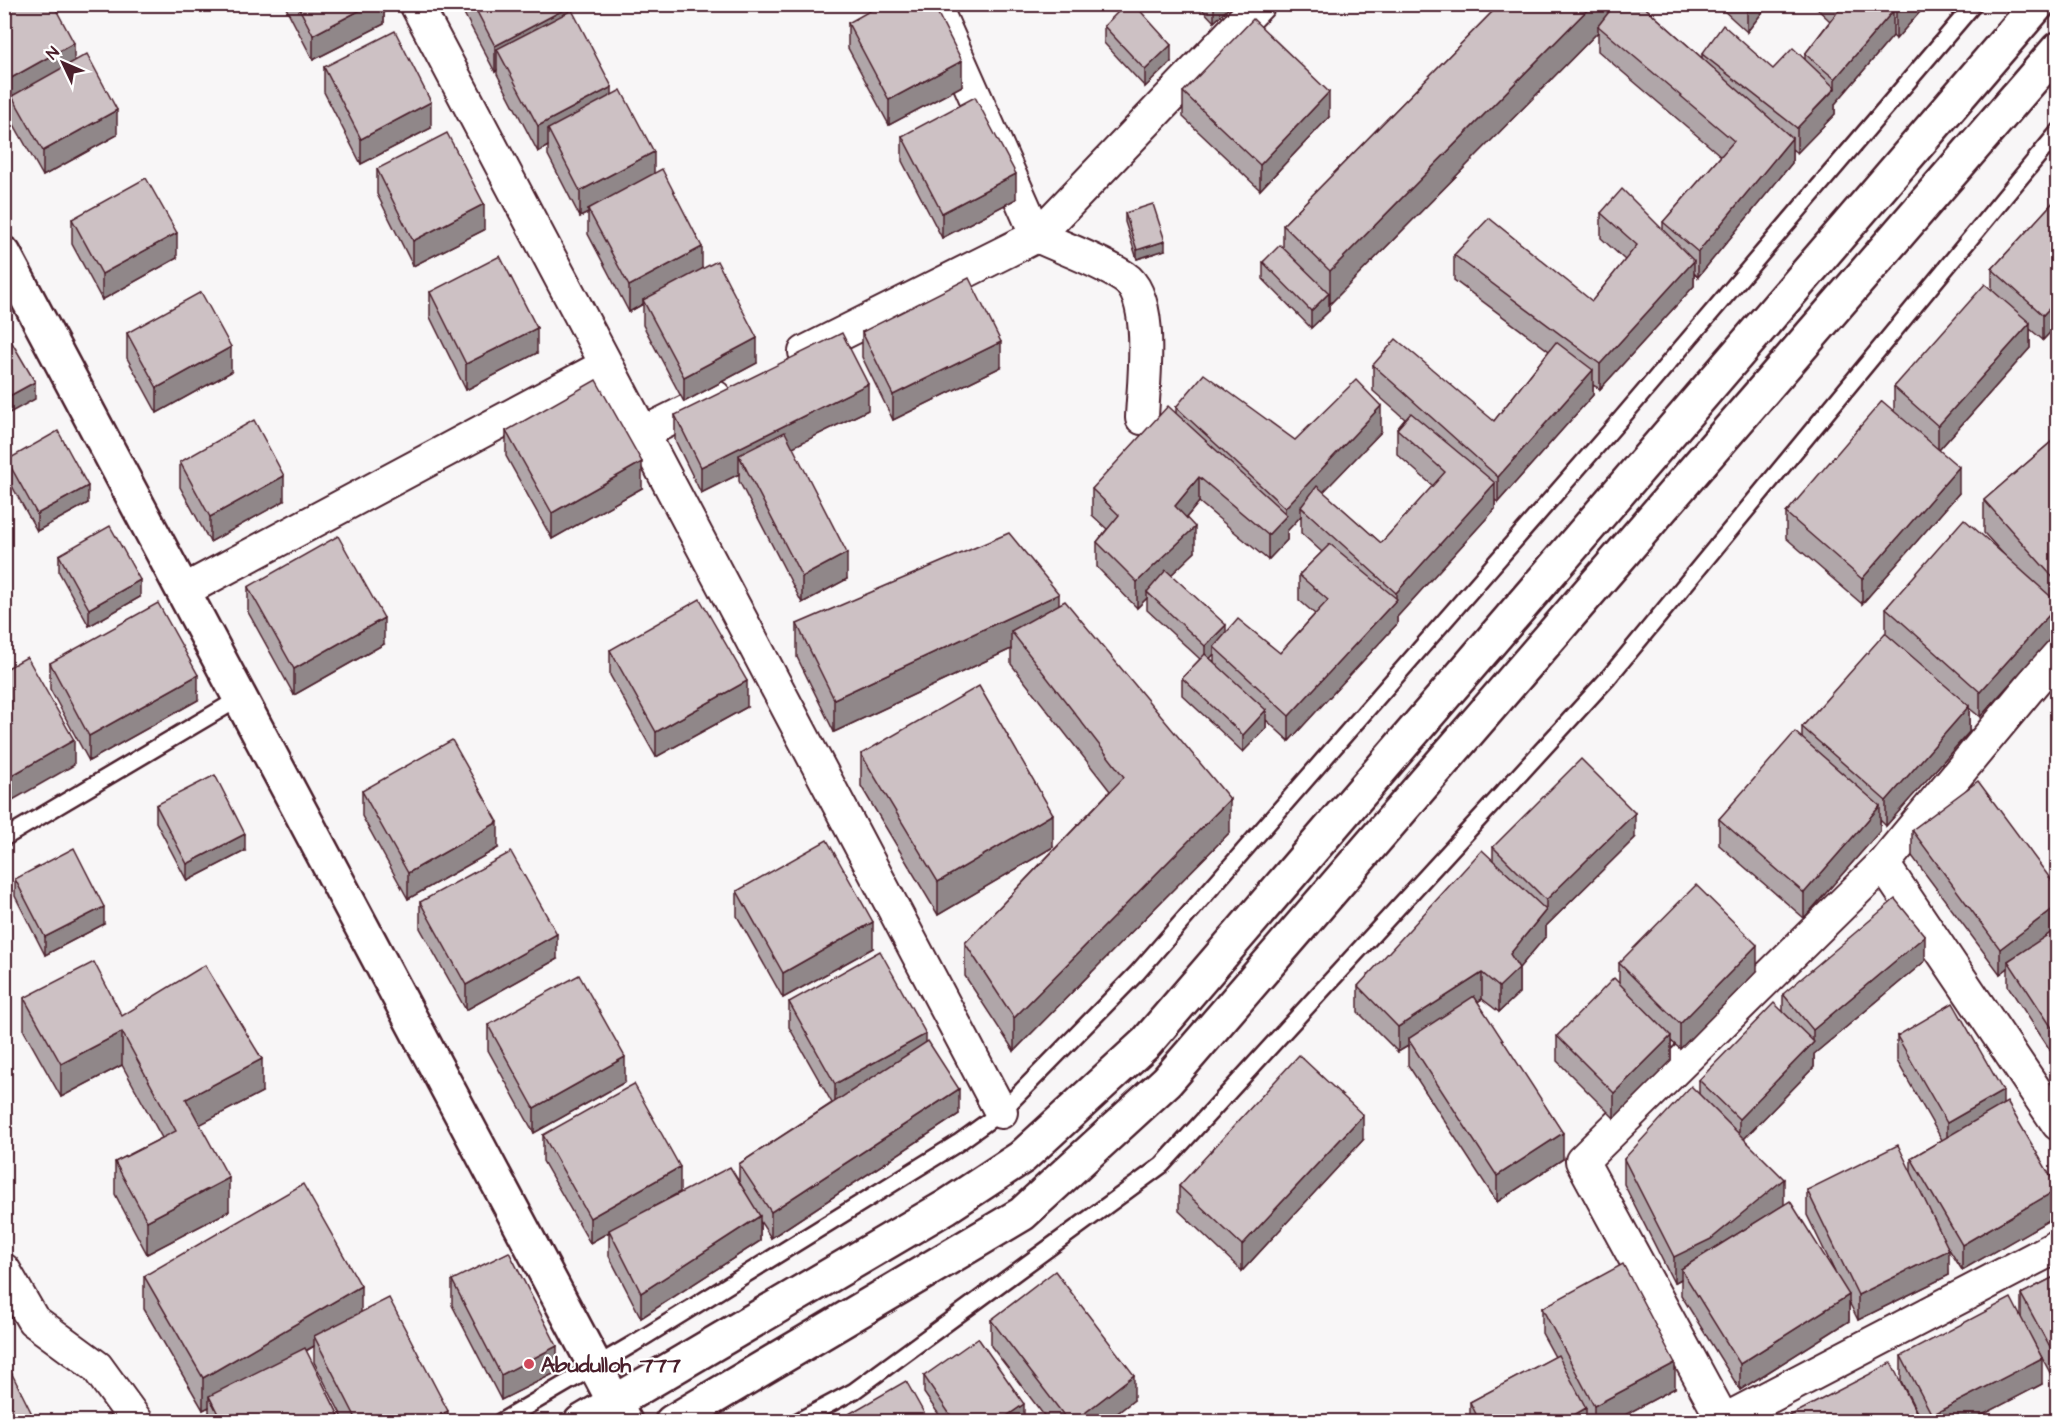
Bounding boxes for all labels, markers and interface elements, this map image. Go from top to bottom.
north arrow [33,33,93,93]
text: N [42,42,64,65]
place label: Abudulloh 777 [541,1350,681,1381]
marker: Abudulloh 777 [522,1357,536,1371]

